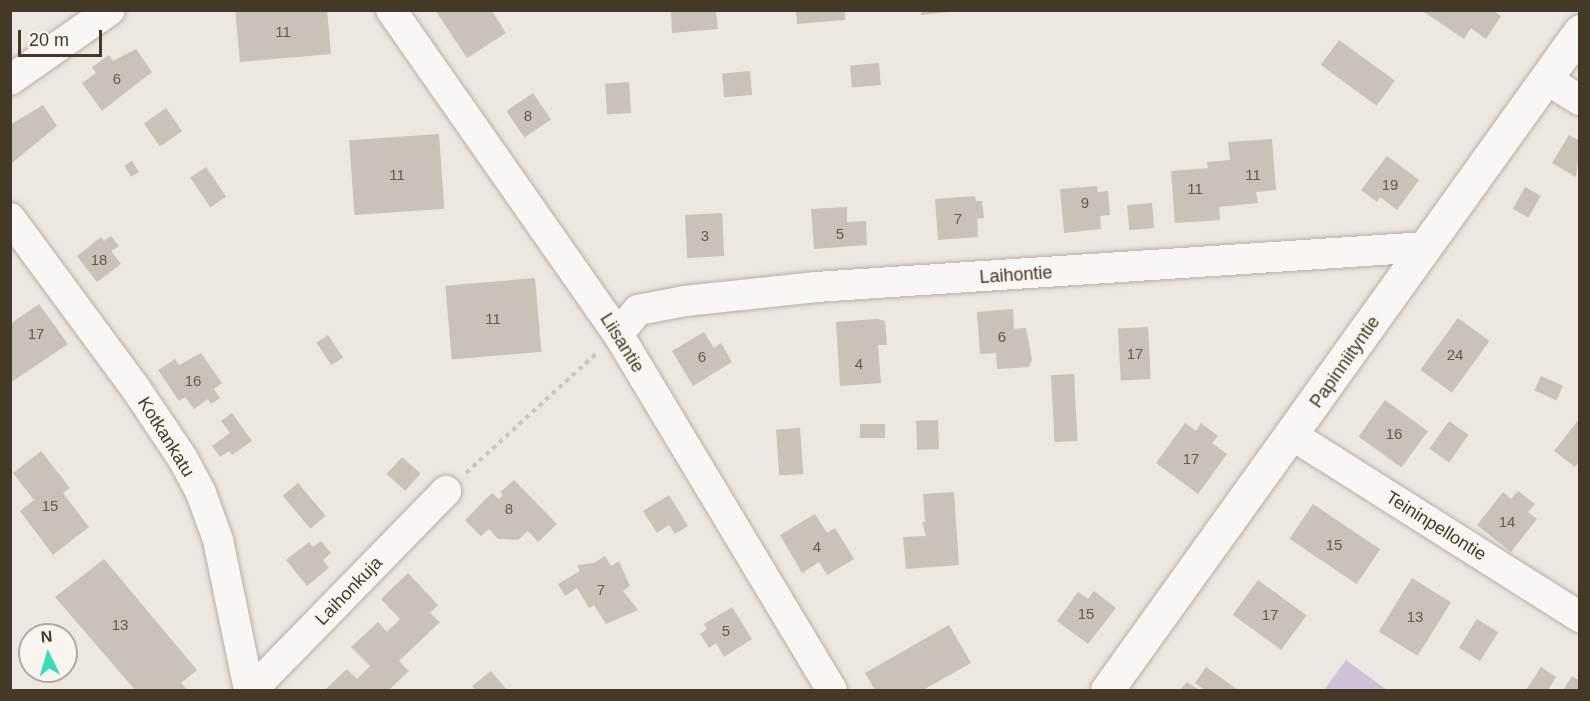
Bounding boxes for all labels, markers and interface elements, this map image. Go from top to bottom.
scale bar [21,18,105,56]
house number: 11 [275,23,291,41]
text: 20 m [29,30,69,50]
house number: 6 [113,70,121,88]
house number: 8 [524,107,532,125]
house number: 11 [389,166,405,184]
house number: 11 [1245,166,1261,184]
house number: 19 [1382,176,1398,194]
house number: 11 [1187,180,1203,198]
house number: 9 [1081,194,1089,212]
house number: 7 [954,210,962,228]
house number: 5 [836,225,844,243]
house number: 3 [701,227,709,245]
house number: 18 [91,251,107,269]
street label: Laihontie [979,262,1053,288]
street label: Liisantie [595,309,649,377]
house number: 11 [485,310,501,328]
street label: Papinniityntie [1305,312,1385,412]
house number: 17 [28,325,44,343]
house number: 6 [998,328,1006,346]
house number: 17 [1127,345,1143,363]
house number: 24 [1447,346,1463,364]
house number: 6 [698,348,706,366]
house number: 4 [855,355,863,373]
house number: 16 [185,372,201,390]
street label: Kotkankatu [133,393,199,481]
house number: 16 [1386,425,1402,443]
house number: 17 [1183,450,1199,468]
street label: Teininpellontie [1382,487,1490,565]
house number: 15 [42,497,58,515]
house number: 8 [505,500,513,518]
house number: 14 [1499,513,1515,531]
house number: 15 [1326,536,1342,554]
house number: 4 [813,538,821,556]
street label: Laihonkuja [311,552,387,630]
house number: 7 [597,581,605,599]
house number: 15 [1078,605,1094,623]
house number: 17 [1262,606,1278,624]
house number: 13 [1407,608,1423,626]
house number: 13 [112,616,128,634]
house number: 5 [722,622,730,640]
north arrow [18,623,78,683]
text: N [40,628,53,646]

